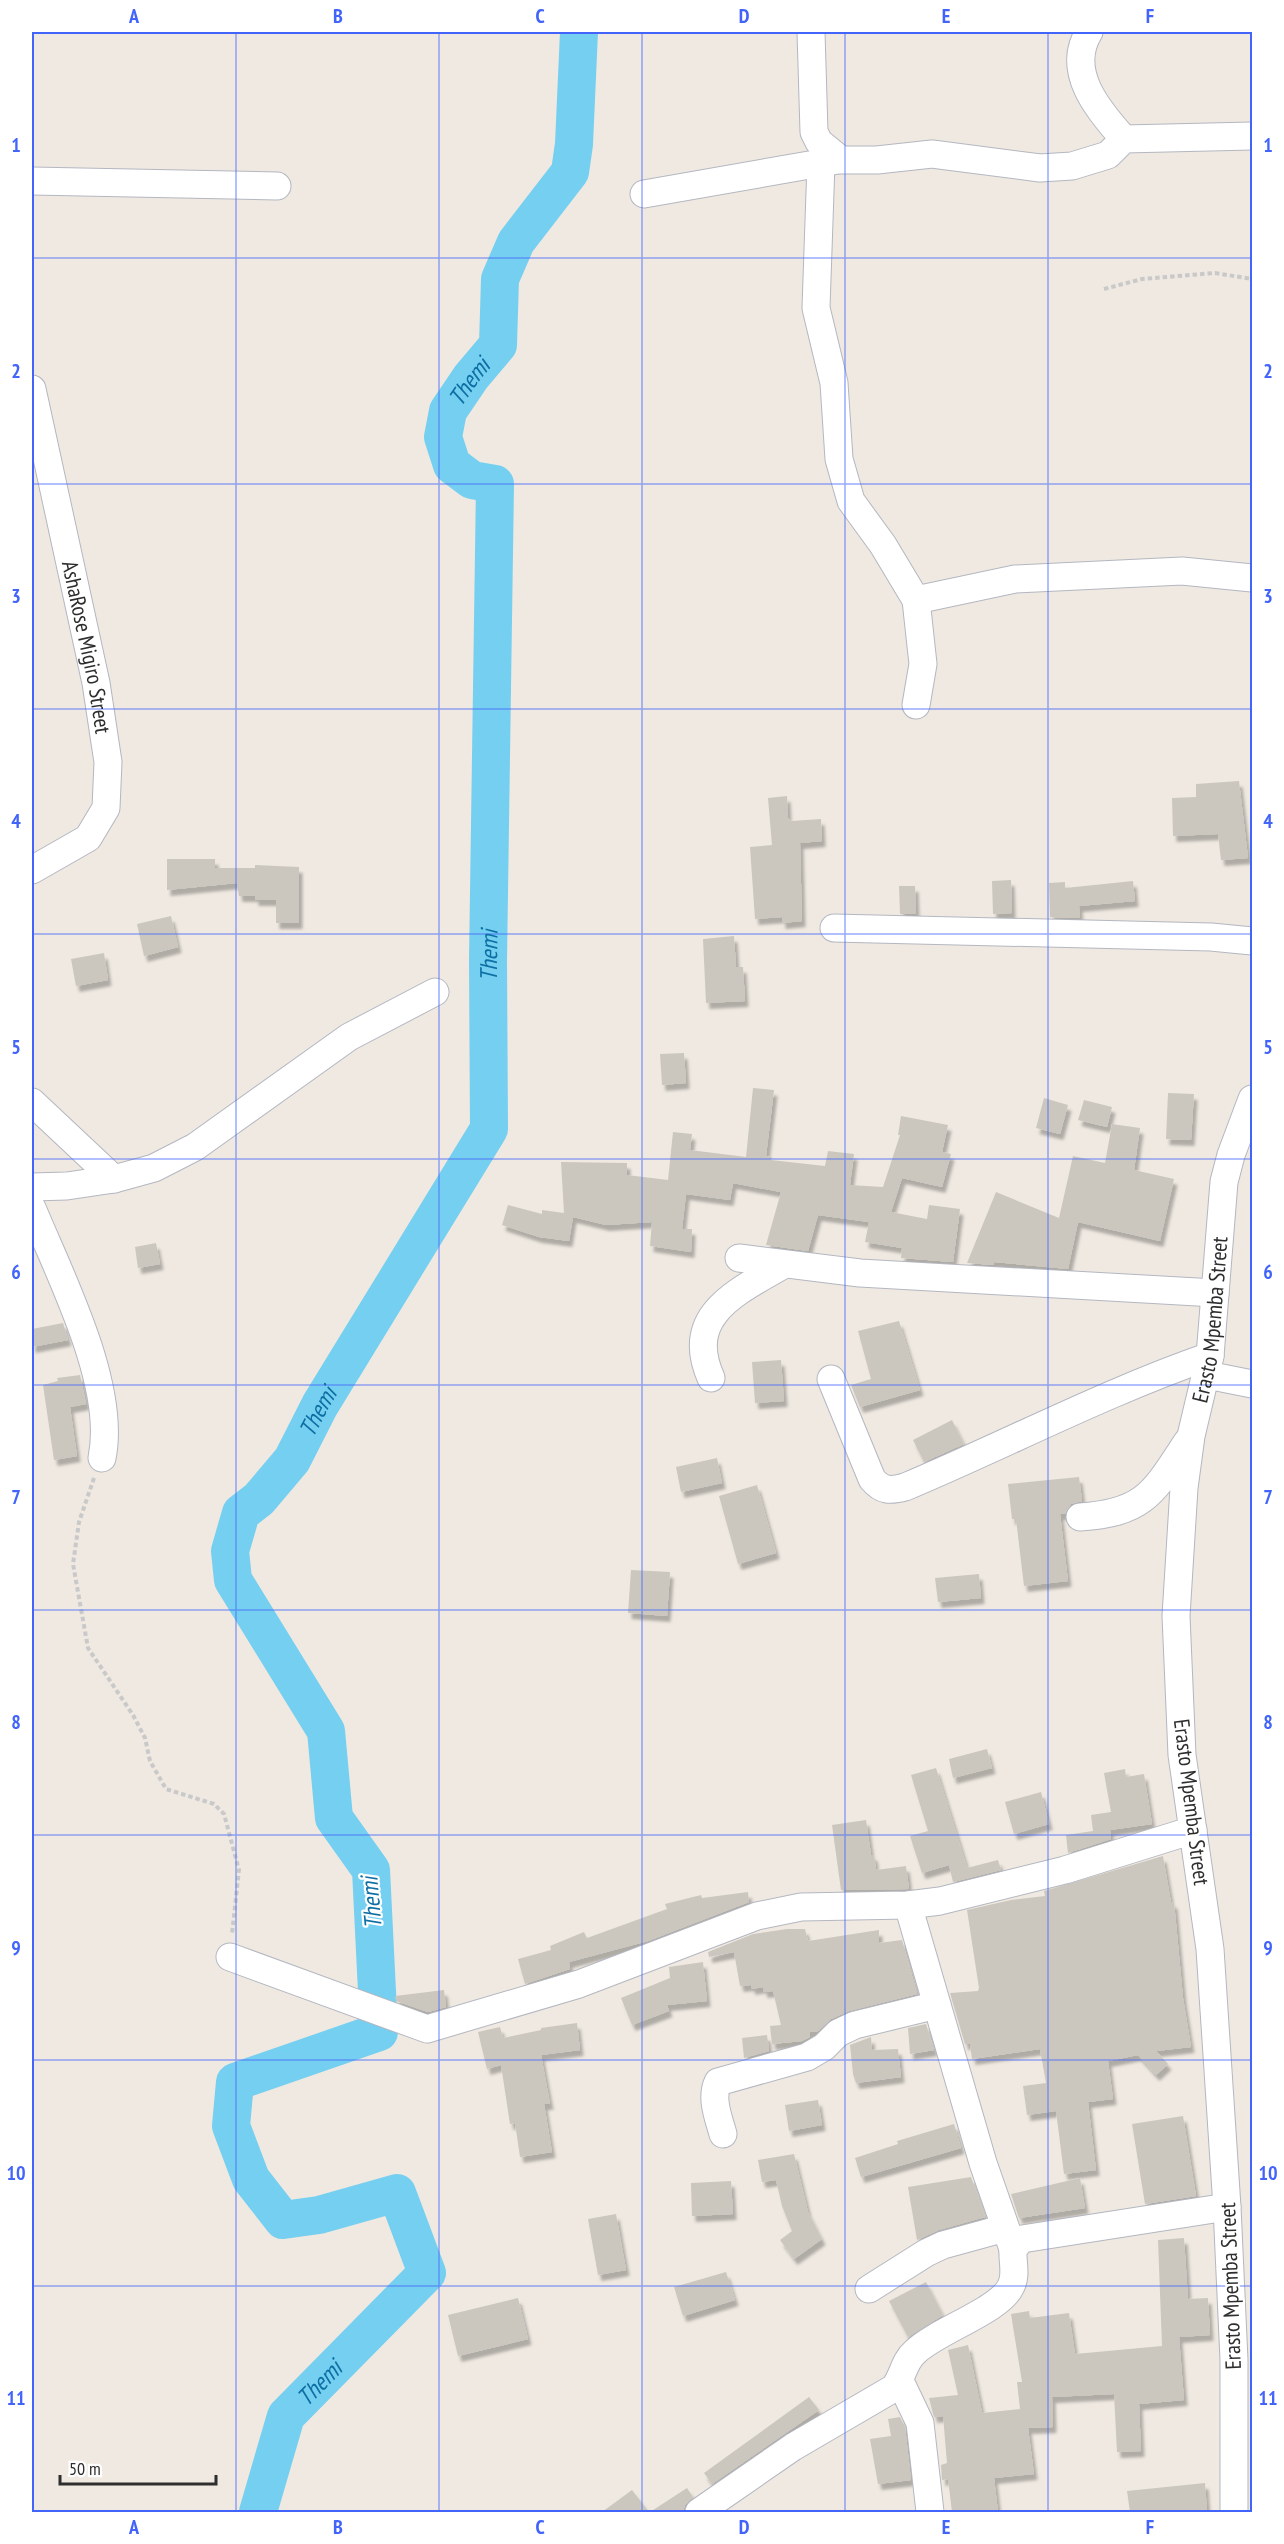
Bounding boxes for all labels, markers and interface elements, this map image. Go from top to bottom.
text: A [128,3,140,29]
text: B [333,3,343,29]
text: C [535,3,545,29]
text: D [739,3,750,29]
text: E [942,3,950,29]
text: F [1146,3,1154,29]
text: 1 [11,132,21,158]
text: 1 [1263,132,1273,158]
water label: Themi [441,349,498,411]
text: 2 [11,358,21,384]
text: 2 [1263,358,1273,384]
street label: AshaRose Migiro Street [56,558,117,735]
text: 3 [11,583,21,609]
text: 3 [1263,583,1273,609]
text: 4 [11,808,21,834]
text: 4 [1263,808,1273,834]
water label: Themi [472,927,504,982]
text: 5 [11,1034,21,1060]
text: 5 [1263,1034,1273,1060]
street label: Erasto Mpemba Street [1185,1235,1234,1405]
text: 6 [11,1259,21,1285]
text: 6 [1263,1259,1273,1285]
water label: Themi [291,1378,345,1441]
text: 7 [11,1484,21,1510]
text: 7 [1263,1484,1273,1510]
text: 8 [11,1709,21,1735]
text: 8 [1263,1709,1273,1735]
street label: Erasto Mpemba Street [1168,1717,1216,1887]
water label: Themi [353,1873,389,1930]
text: 9 [11,1935,21,1961]
text: 9 [1263,1935,1273,1961]
text: 10 [6,2160,26,2186]
text: 10 [1258,2160,1278,2186]
street label: Erasto Mpemba Street [1213,2202,1247,2370]
water label: Themi [290,2351,350,2412]
text: 11 [6,2385,26,2411]
text: 11 [1258,2385,1278,2411]
scale bar [60,2448,216,2486]
text: 50 m [69,2457,101,2480]
text: A [128,2514,140,2540]
text: B [333,2514,343,2540]
text: C [535,2514,545,2540]
text: D [739,2514,750,2540]
text: E [942,2514,950,2540]
text: F [1146,2514,1154,2540]

